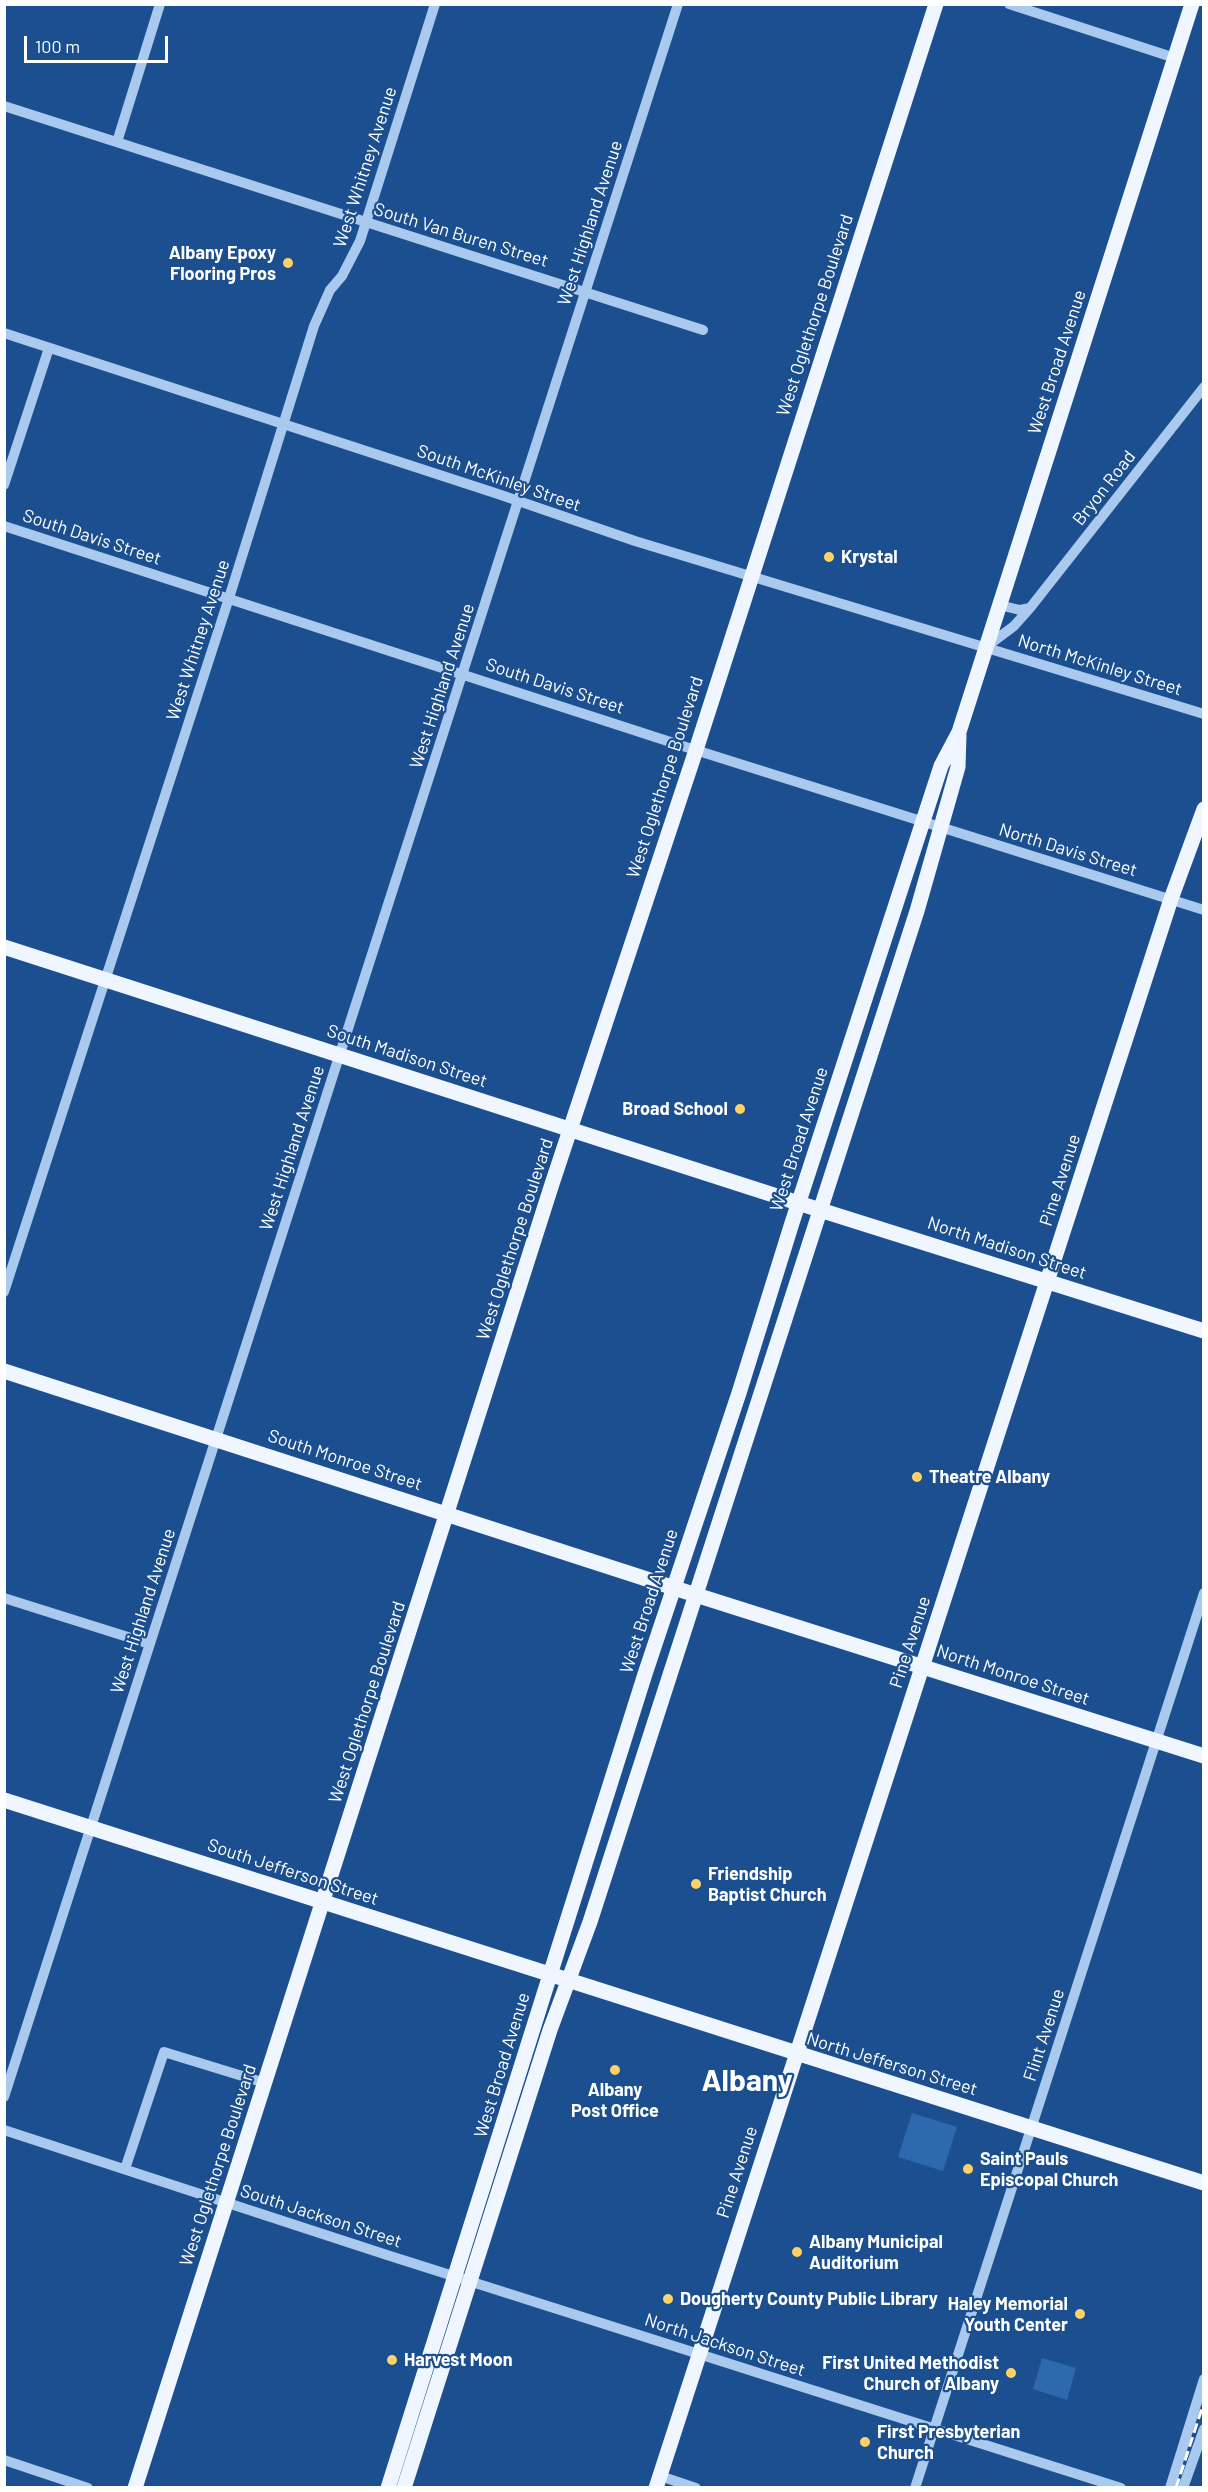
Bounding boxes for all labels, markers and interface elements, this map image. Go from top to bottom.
scale bar [27,24,171,62]
text: 100 m [35,35,80,57]
street label: West Whitney Avenue [329,84,401,250]
street label: West Highland Avenue [553,138,627,308]
street label: South Van Buren Street [371,198,551,272]
street label: West Oglethorpe Boulevard [772,211,858,419]
place label: Albany Epoxy Flooring Pros [169,242,276,284]
marker: Albany Epoxy Flooring Pros [281,256,295,270]
street label: West Broad Avenue [1023,287,1091,437]
street label: South McKinley Street [414,440,584,516]
street label: Bryon Road [1068,446,1140,530]
street label: South Davis Street [20,504,164,570]
place label: Krystal [841,546,898,568]
marker: Krystal [822,550,836,564]
street label: West Whitney Avenue [162,557,234,723]
street label: West Highland Avenue [405,601,479,771]
street label: North McKinley Street [1015,630,1185,700]
street label: South Davis Street [483,653,627,719]
street label: West Oglethorpe Boulevard [622,673,708,881]
street label: North Davis Street [996,819,1140,881]
street label: South Madison Street [324,1020,490,1092]
street label: West Highland Avenue [255,1063,329,1233]
street label: West Broad Avenue [765,1064,833,1214]
place label: Broad School [622,1098,728,1120]
marker: Broad School [733,1102,747,1116]
street label: Pine Avenue [1035,1131,1085,1229]
street label: West Oglethorpe Boulevard [472,1135,558,1343]
street label: North Madison Street [925,1212,1089,1284]
street label: South Monroe Street [265,1425,425,1495]
place label: Theatre Albany [929,1466,1050,1488]
marker: Theatre Albany [910,1470,924,1484]
street label: West Highland Avenue [106,1526,180,1696]
street label: West Broad Avenue [615,1526,683,1676]
street label: Pine Avenue [885,1593,935,1691]
street label: West Oglethorpe Boulevard [324,1598,410,1806]
street label: North Monroe Street [934,1640,1092,1710]
street label: South Jefferson Street [205,1834,381,1910]
place label: Friendship Baptist Church [708,1863,826,1906]
marker: Friendship Baptist Church [689,1877,703,1891]
street label: Flint Avenue [1019,1986,1069,2084]
street label: West Broad Avenue [470,1990,534,2140]
street label: North Jefferson Street [804,2028,980,2100]
street label: West Oglethorpe Boulevard [175,2061,261,2269]
marker: Albany Post Office [608,2063,622,2077]
district label: Albany [701,2063,793,2099]
place label: Albany Post Office [571,2079,659,2122]
street label: Pine Avenue [712,2123,762,2221]
place label: Saint Pauls Episcopal Church [980,2148,1118,2190]
marker: Saint Pauls Episcopal Church [961,2162,975,2176]
street label: South Jackson Street [237,2180,405,2252]
place label: Albany Municipal Auditorium [809,2231,943,2274]
marker: Albany Municipal Auditorium [790,2245,804,2259]
place label: Dougherty County Public Library [680,2288,938,2310]
marker: Dougherty County Public Library [661,2292,675,2306]
place label: Haley Memorial Youth Center [948,2293,1068,2336]
marker: Haley Memorial Youth Center [1073,2307,1087,2321]
street label: North Jackson Street [642,2309,808,2381]
place label: Harvest Moon [404,2349,513,2371]
place label: First United Methodist Church of Albany [822,2352,999,2394]
marker: Harvest Moon [385,2353,399,2367]
marker: First United Methodist Church of Albany [1004,2366,1018,2380]
place label: First Presbyterian Church [877,2421,1020,2464]
marker: First Presbyterian Church [858,2435,872,2449]

